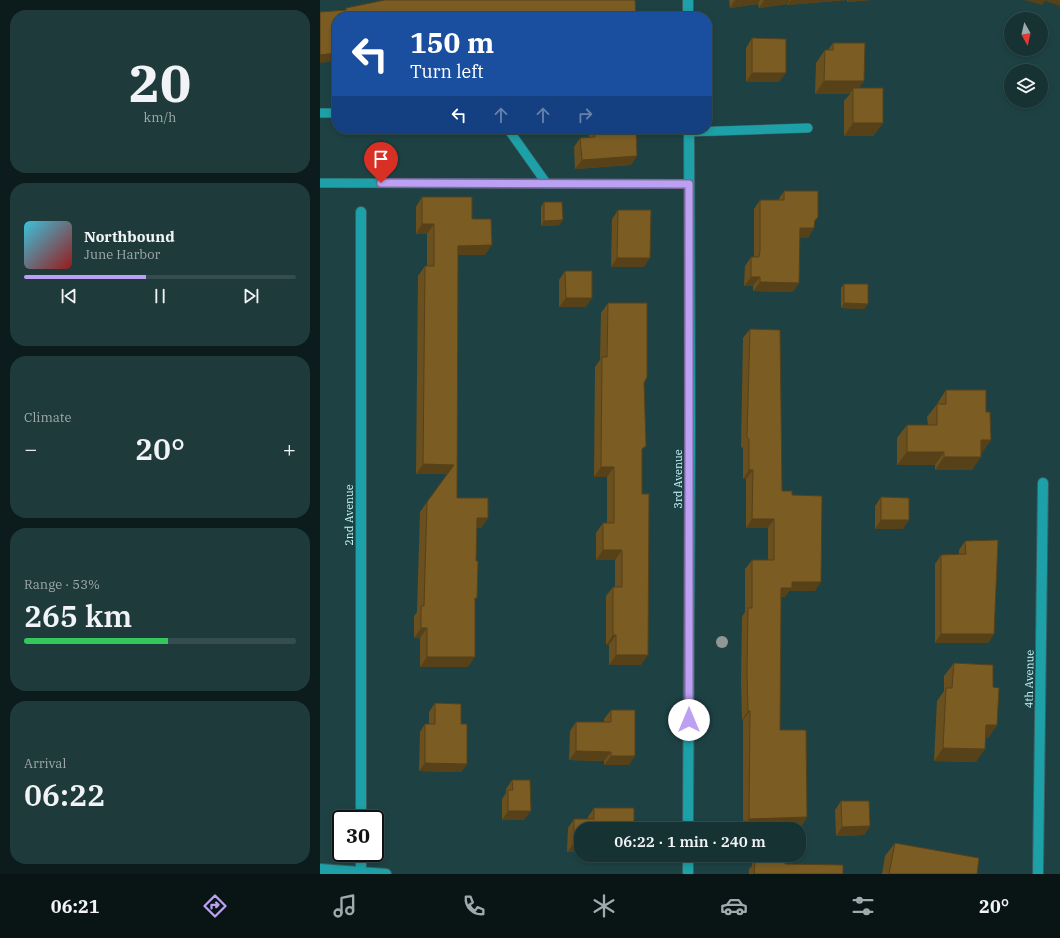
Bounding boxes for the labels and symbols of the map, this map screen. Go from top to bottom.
north arrow [1004,12,1048,56]
pin [364,142,398,183]
street label: 3rd Avenue [671,449,685,509]
street label: 2nd Avenue [342,484,356,546]
street label: 4th Avenue [1021,650,1037,708]
position arrow [668,699,710,741]
speed limit sign: 30 [332,810,384,862]

